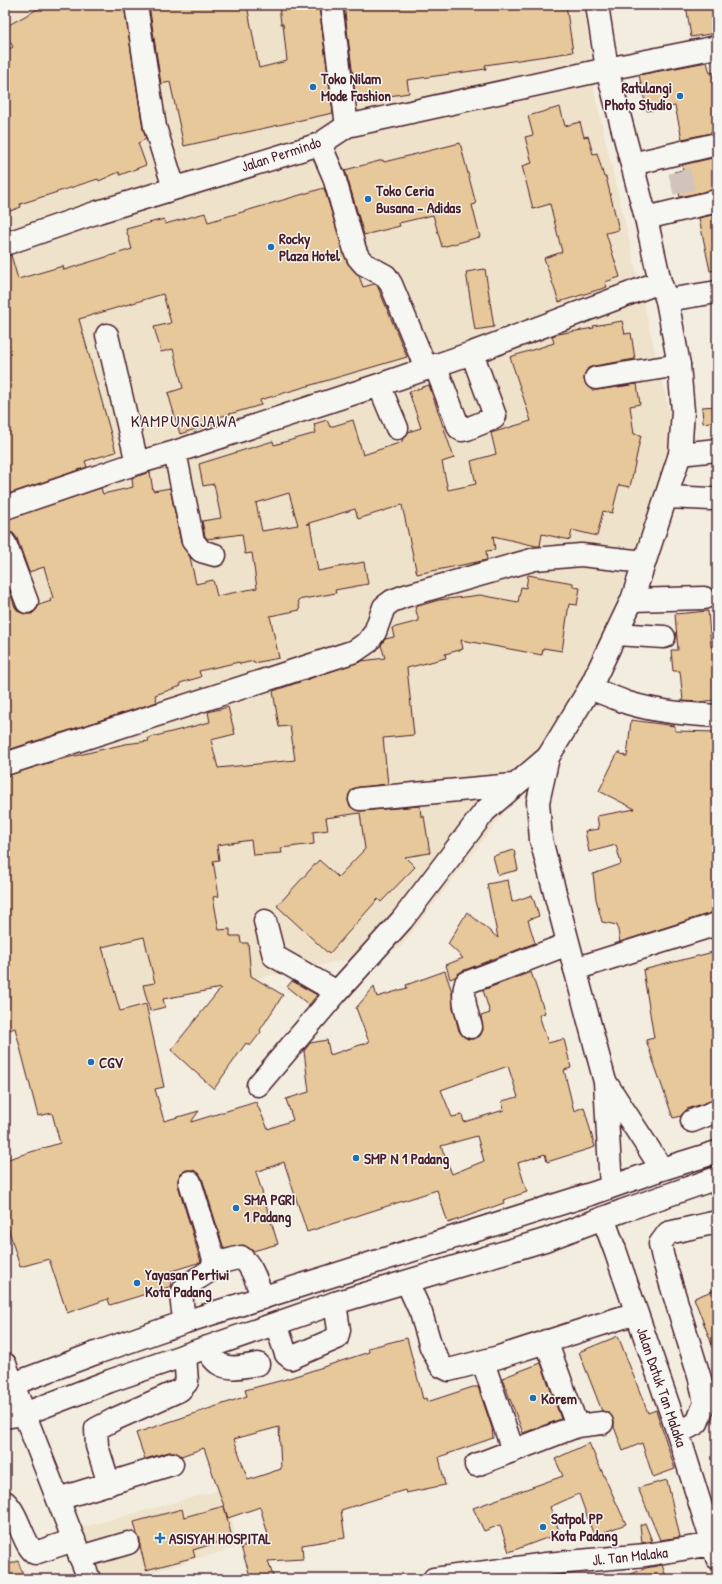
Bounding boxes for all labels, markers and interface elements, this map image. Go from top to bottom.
place label: Toko Nilam Mode Fashion [320,68,391,106]
place label: Ratulangi Photo Studio [604,77,672,115]
marker: Toko Nilam Mode Fashion [308,82,318,92]
marker: Ratulangi Photo Studio [675,91,685,101]
street label: Jalan Permindo [238,131,324,177]
place label: Toko Ceria Busana - Adidas [375,180,461,218]
marker: Toko Ceria Busana - Adidas [363,194,373,204]
place label: Rocky Plaza Hotel [279,228,341,266]
marker: Rocky Plaza Hotel [266,242,276,252]
district label: KAMPUNGJAWA [131,409,237,432]
place label: CGV [99,1052,123,1073]
marker: CGV [86,1057,96,1067]
place label: SMP N 1 Padang [364,1148,449,1170]
marker: SMP N 1 Padang [351,1153,361,1163]
place label: SMA PGRI 1 Padang [244,1189,295,1228]
marker: SMA PGRI 1 Padang [231,1203,241,1213]
place label: Yayasan Pertiwi Kota Padang [145,1264,229,1303]
marker: Yayasan Pertiwi Kota Padang [132,1278,142,1288]
street label: Jalan Datuk Tan Malaka [632,1324,692,1450]
place label: Korem [541,1388,577,1409]
marker: Korem [528,1393,538,1403]
place label: Satpol PP Kota Padang [551,1508,618,1547]
marker: Satpol PP Kota Padang [538,1522,548,1532]
place label: ASISYAH HOSPITAL [169,1528,271,1549]
marker: ASISYAH HOSPITAL [154,1532,166,1544]
street label: Jl. Tan Malaka [591,1542,669,1570]

